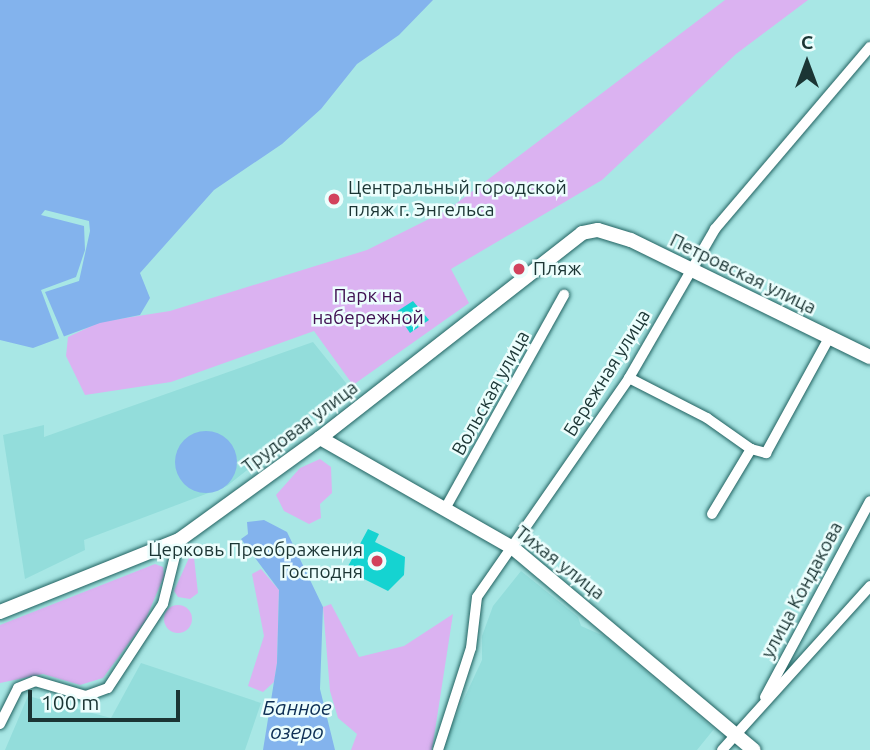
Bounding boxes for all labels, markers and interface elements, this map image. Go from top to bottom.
north arrow [772,28,842,98]
text: С [801,31,813,53]
place label: Центральный городской пляж г. Энгельса [348,177,567,221]
marker: Центральный городской пляж г. Энгельса [326,191,342,207]
street label: Петровская улица [666,229,820,319]
place label: Пляж [533,258,582,280]
marker: Пляж [511,261,527,277]
park label: Парк на набережной [312,285,424,329]
street label: Бережная улица [559,305,655,441]
street label: Вольская улица [447,327,535,459]
street label: Трудовая улица [238,376,362,478]
street label: улица Кондакова [756,518,848,662]
street label: Тихая улица [511,521,609,605]
place label: Церковь Преображения Господня [148,539,363,583]
marker: Церковь Преображения Господня [369,553,385,569]
scale bar [32,676,184,720]
text: 100 m [41,690,99,714]
water label: Банное озеро [262,694,332,744]

